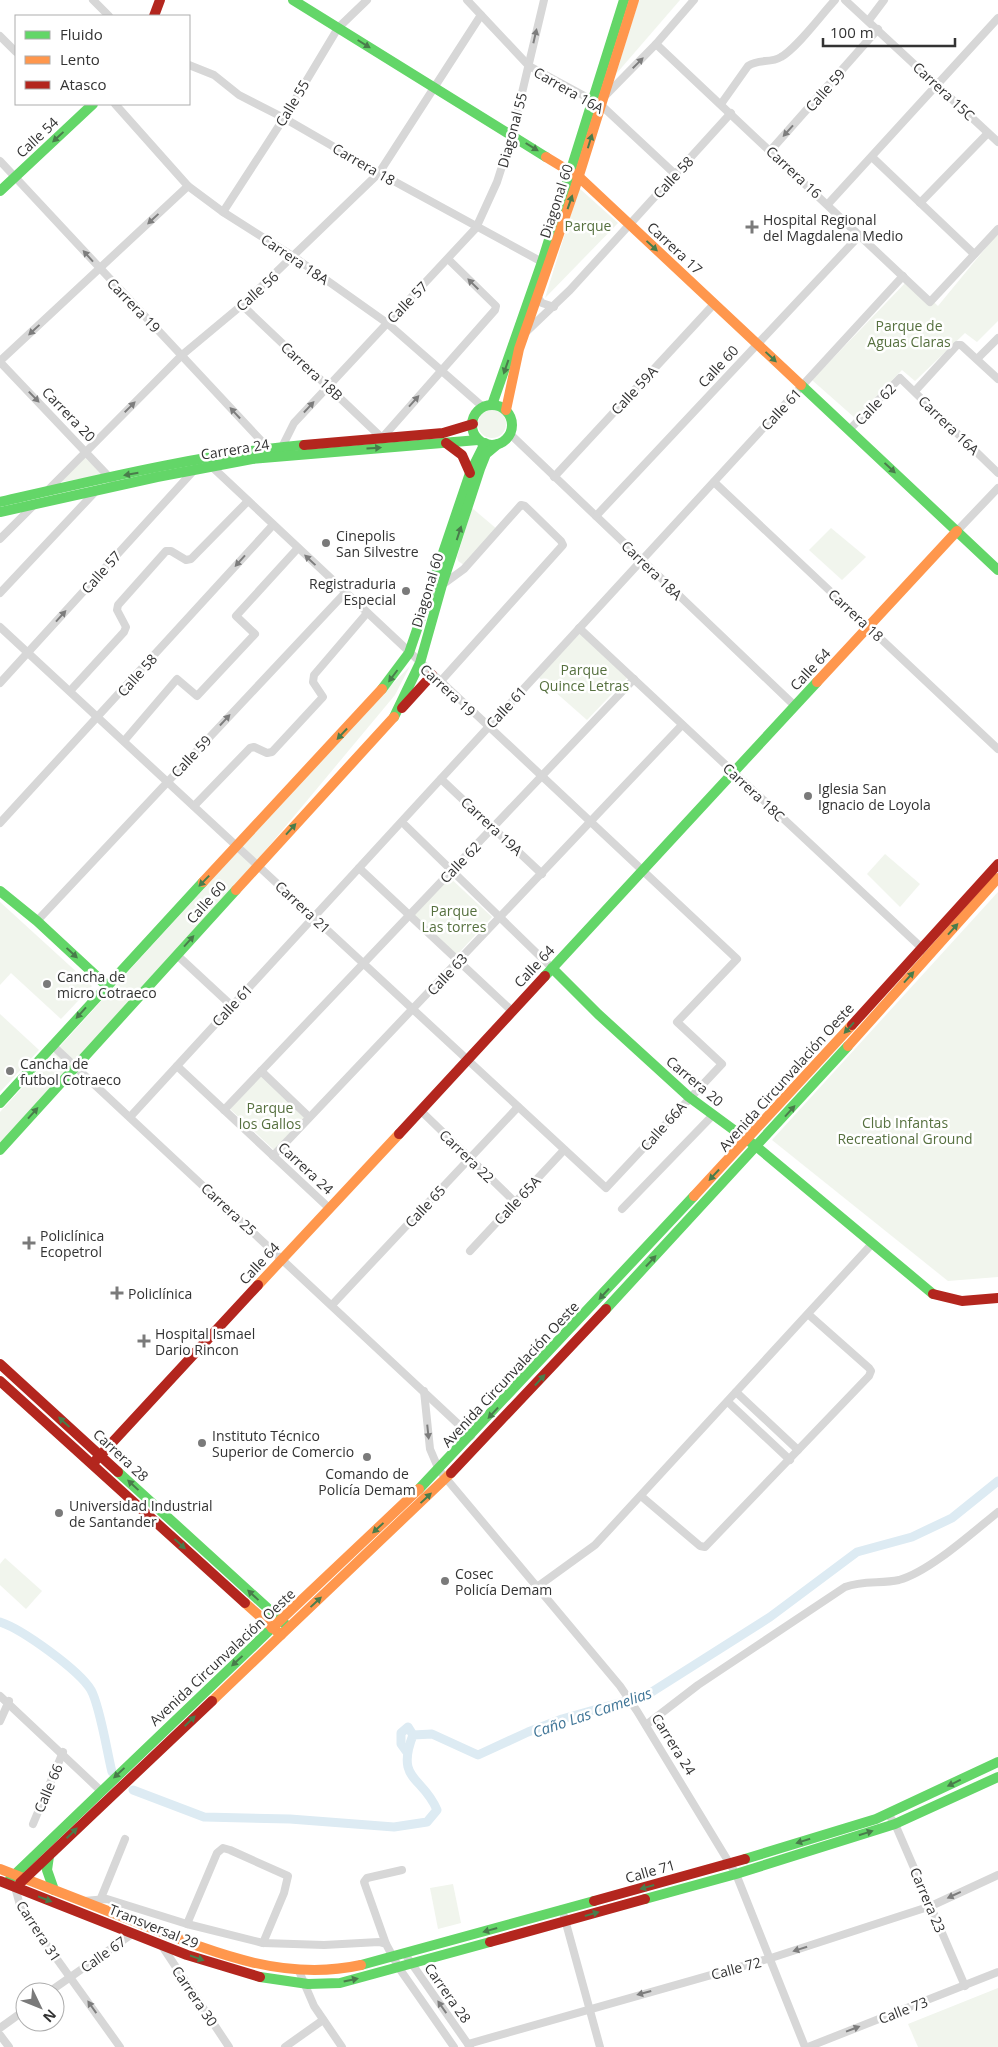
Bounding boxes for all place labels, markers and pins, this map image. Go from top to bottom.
place label: Hospital Regional del Magdalena Medio [763,210,903,245]
marker: Hospital Regional del Magdalena Medio [745,220,759,234]
place label: Cinepolis San Silvestre [336,526,419,561]
marker: Cinepolis San Silvestre [320,537,332,549]
place label: Registraduria Especial [309,574,396,609]
marker: Registraduria Especial [400,585,412,597]
place label: Iglesia San Ignacio de Loyola [818,779,931,814]
marker: Iglesia San Ignacio de Loyola [802,790,814,802]
place label: Cancha de micro Cotraeco [57,967,157,1002]
marker: Cancha de micro Cotraeco [41,978,53,990]
place label: Cancha de futbol Cotraeco [20,1054,121,1089]
marker: Cancha de futbol Cotraeco [4,1065,16,1077]
place label: Policlínica Ecopetrol [40,1226,104,1261]
marker: Policlínica Ecopetrol [22,1236,36,1250]
place label: Policlínica [128,1284,192,1303]
marker: Policlínica [110,1286,124,1300]
place label: Hospital Ismael Dario Rincon [155,1324,255,1359]
marker: Hospital Ismael Dario Rincon [137,1334,151,1348]
place label: Instituto Técnico Superior de Comercio [212,1426,354,1461]
marker: Instituto Técnico Superior de Comercio [196,1437,208,1449]
marker: Comando de Policía Demam [361,1451,373,1463]
place label: Comando de Policía Demam [318,1464,416,1499]
place label: Universidad Industrial de Santander [69,1496,213,1531]
marker: Universidad Industrial de Santander [53,1507,65,1519]
place label: Cosec Policía Demam [455,1564,552,1599]
marker: Cosec Policía Demam [439,1575,451,1587]

